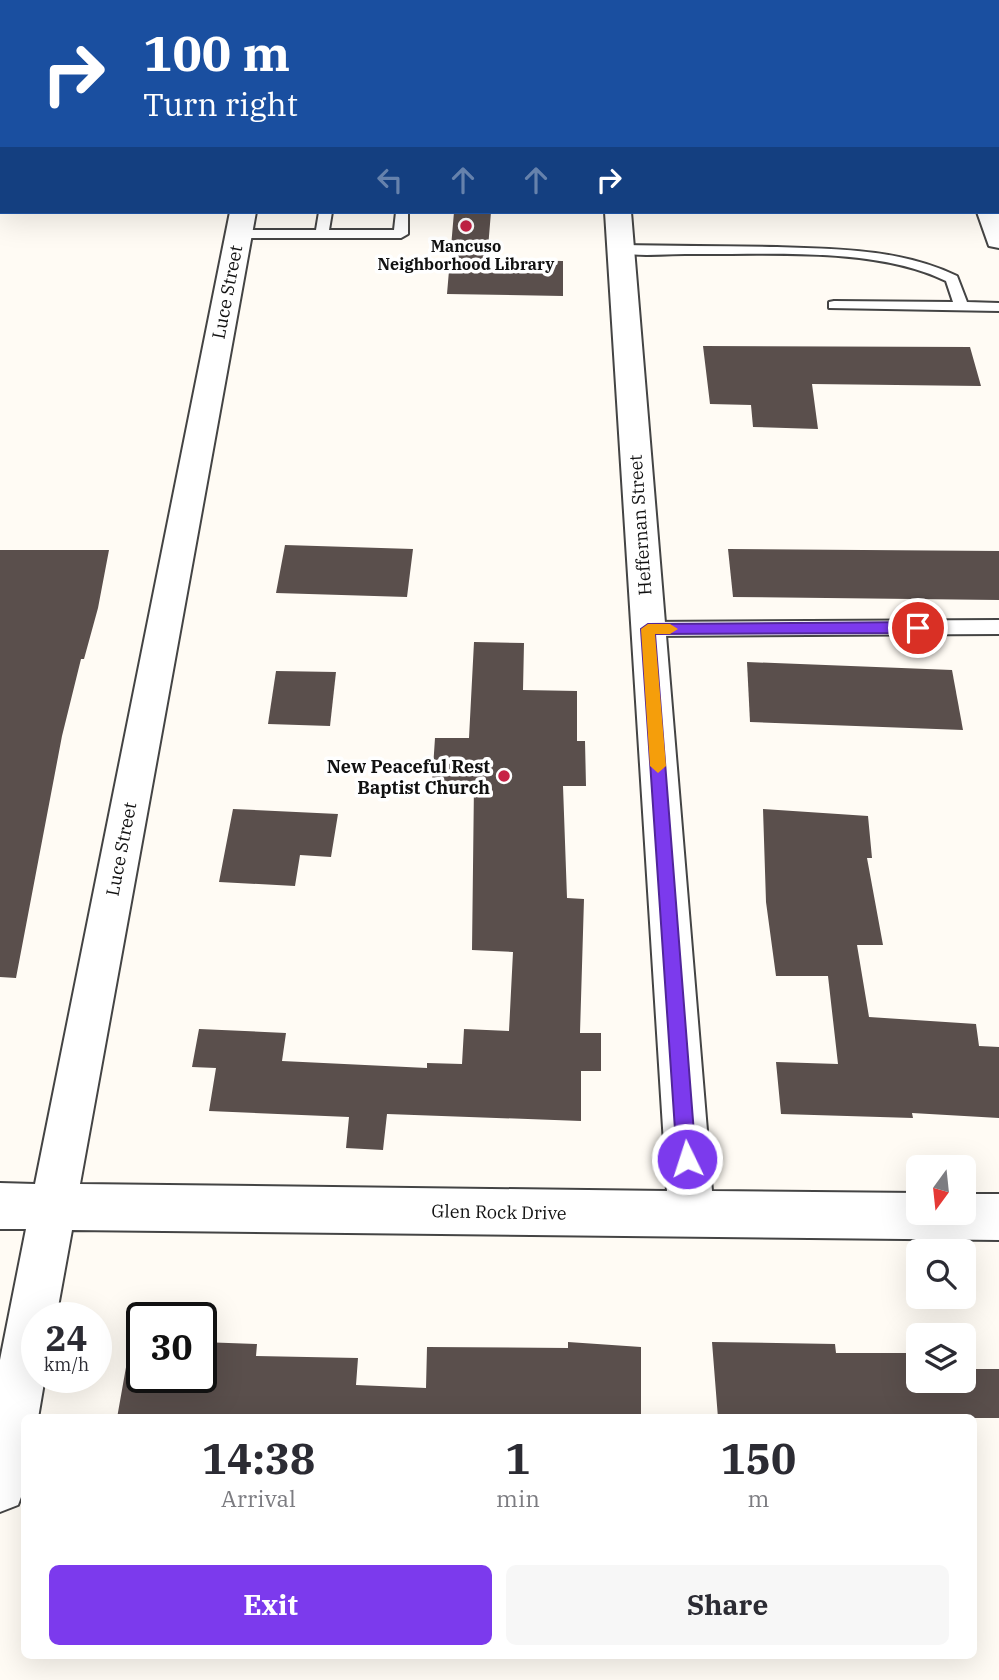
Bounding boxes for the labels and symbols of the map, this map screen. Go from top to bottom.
marker: Mancuso Neighborhood Library [458,218,474,234]
place label: Mancuso Neighborhood Library [378,236,555,274]
street label: Luce Street [207,243,247,341]
street label: Heffernan Street [624,454,656,596]
pin [888,598,948,658]
place label: New Peaceful Rest Baptist Church [327,755,490,799]
marker: New Peaceful Rest Baptist Church [496,768,512,784]
street label: Luce Street [101,800,141,898]
position arrow [650,1122,724,1196]
north arrow [906,1155,976,1225]
street label: Glen Rock Drive [431,1199,567,1225]
speed limit sign: 30 [126,1302,217,1393]

